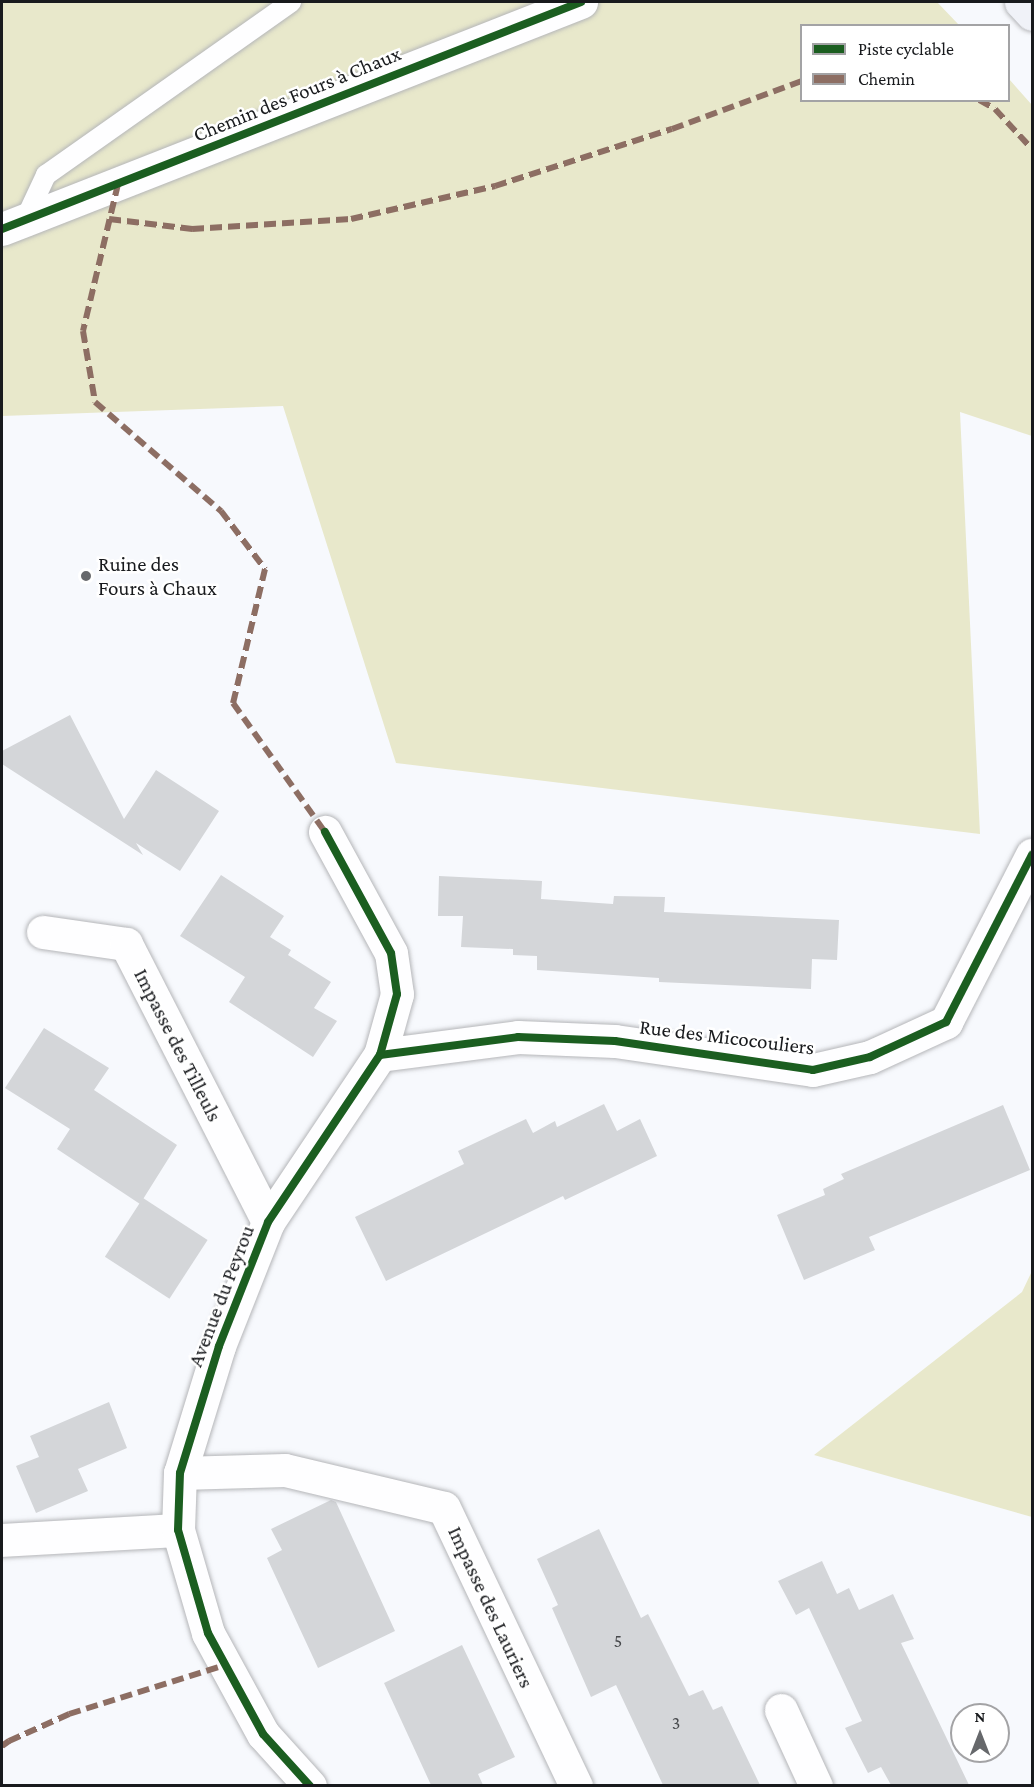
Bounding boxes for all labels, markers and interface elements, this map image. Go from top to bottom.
legend [800,24,1010,102]
text: Piste cyclable [858,39,954,59]
street label: Chemin des Fours à Chaux [189,41,405,147]
text: Chemin [858,69,915,89]
place label: Ruine des Fours à Chaux [98,551,217,601]
marker: Ruine des Fours à Chaux [79,569,93,583]
street label: Impasse des Tilleuls [129,964,227,1126]
street label: Rue des Micocouliers [638,1014,816,1060]
street label: Avenue du Peyrou [182,1222,260,1370]
street label: Impasse des Lauriers [443,1522,539,1692]
house number: 5 [614,1630,622,1652]
north arrow [950,1703,1010,1763]
text: N [975,1708,985,1725]
house number: 3 [672,1712,680,1734]

